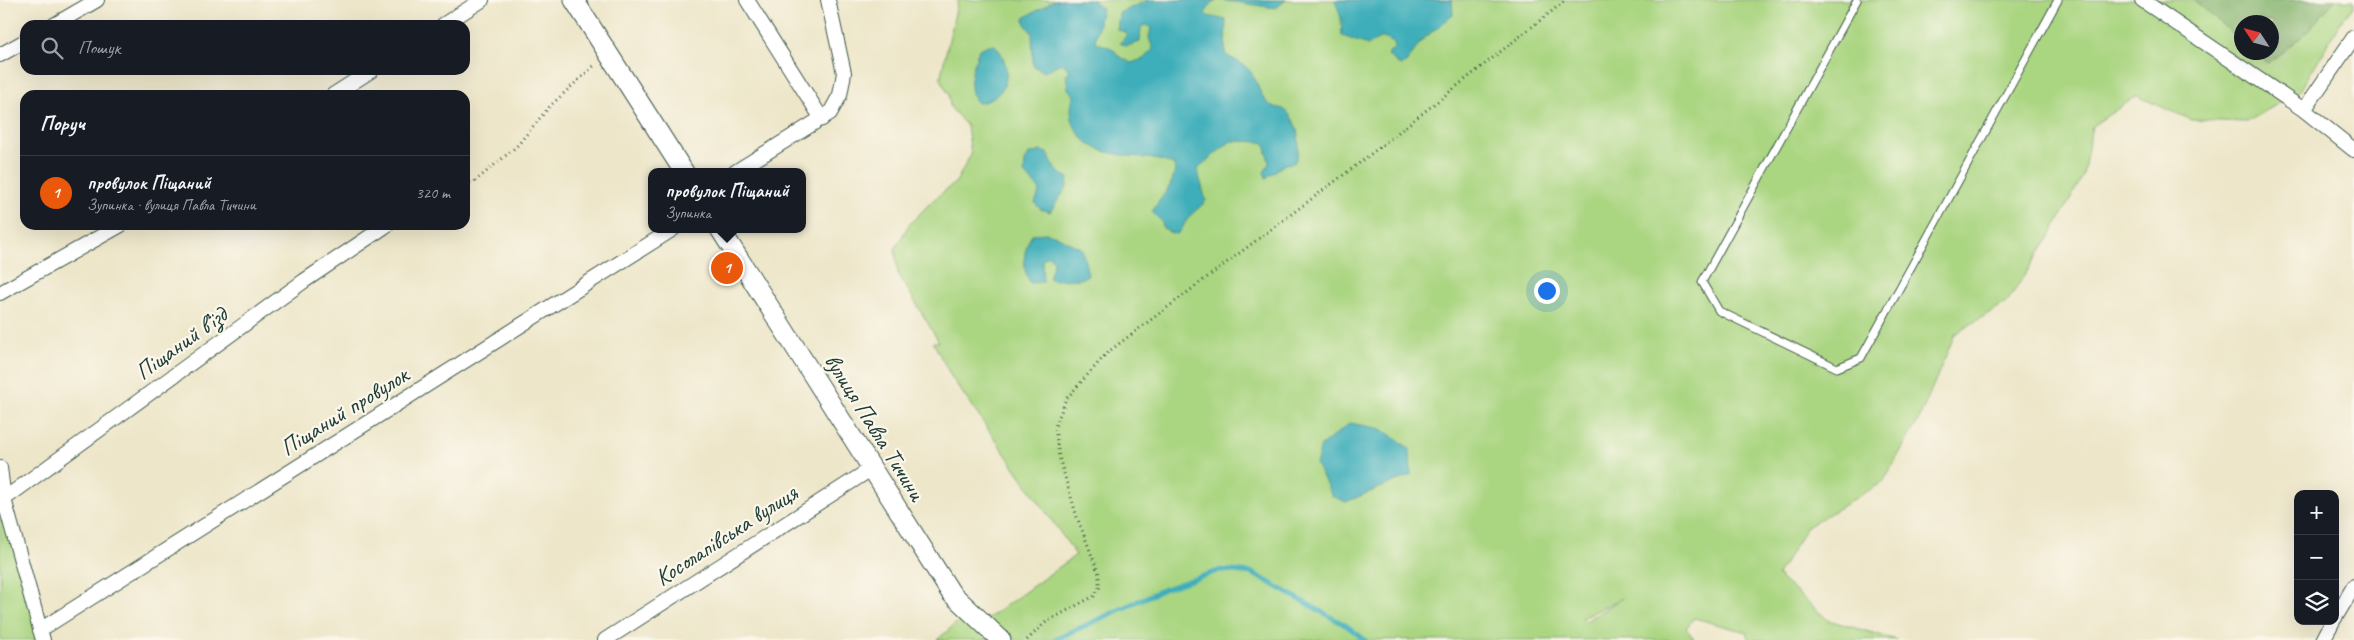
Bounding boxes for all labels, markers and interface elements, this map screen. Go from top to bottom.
north arrow [2234,15,2279,60]
search box [20,20,470,75]
icon: search [38,34,66,62]
text: Пошук [78,36,120,60]
text: Поруч [40,110,85,136]
popup [648,168,806,233]
text: провулок Піщаний [87,171,211,195]
text: провулок Піщаний [665,179,789,203]
text: 1 [52,183,60,203]
text: 320 m [416,183,450,203]
text: Зупинка · вулиця Павла Тичини [87,195,256,215]
text: Зупинка [665,203,711,223]
pin: 1 [711,249,743,287]
your location [1534,278,1560,304]
street label: Піщаний в’їзд [129,298,235,387]
street label: вулиця Павла Тичини [818,348,933,507]
street label: Піщаний провулок [274,358,416,462]
street label: Косолапівська вулиця [649,477,804,592]
map controls [2294,490,2339,625]
button: + [2294,490,2339,535]
button: − [2294,535,2339,580]
button: layers [2294,580,2339,625]

